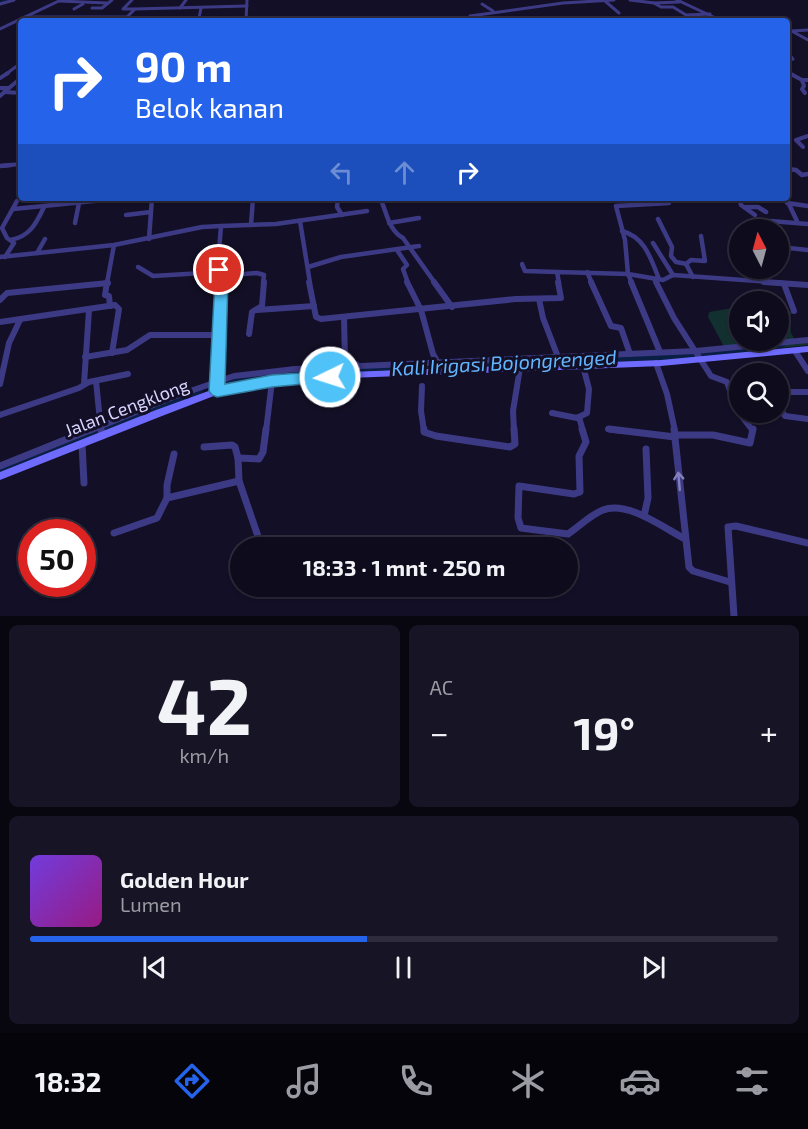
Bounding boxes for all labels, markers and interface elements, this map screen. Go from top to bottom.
text: 90 m [135,40,232,90]
icon: right [36,42,114,120]
text: Belok kanan [135,91,284,123]
icon: left [325,156,358,189]
icon: ahead [388,156,421,189]
icon: right [451,156,484,189]
north arrow [729,219,789,279]
map controls [729,219,789,423]
pin [193,244,244,295]
icon: arrive [202,253,235,286]
button: sound [729,291,789,351]
water label: Kali Irigasi Bojongrenged [391,344,618,380]
position arrow [298,345,362,409]
button: search [729,363,789,423]
street label: Jalan Cengklong [61,373,192,441]
one-way arrow [673,471,684,491]
speed limit sign: 50 [18,519,96,597]
text: 18:33 · 1 mnt · 250 m [303,554,505,580]
text: 42 [157,657,252,751]
text: AC [430,675,453,699]
text: 19° [574,705,635,759]
text: − [430,712,449,752]
text: + [760,712,778,752]
text: km/h [179,743,229,767]
text: Golden Hour [120,866,249,892]
text: Lumen [120,892,182,916]
icon: previous [138,951,171,984]
icon: pause [387,951,420,984]
icon: next [637,951,670,984]
icon: directions [171,1060,213,1102]
icon: music [283,1060,325,1102]
icon: phone [395,1060,437,1102]
icon: climate [507,1060,549,1102]
icon: car [619,1060,661,1102]
icon: filters [731,1060,773,1102]
text: 18:32 [35,1065,101,1097]

